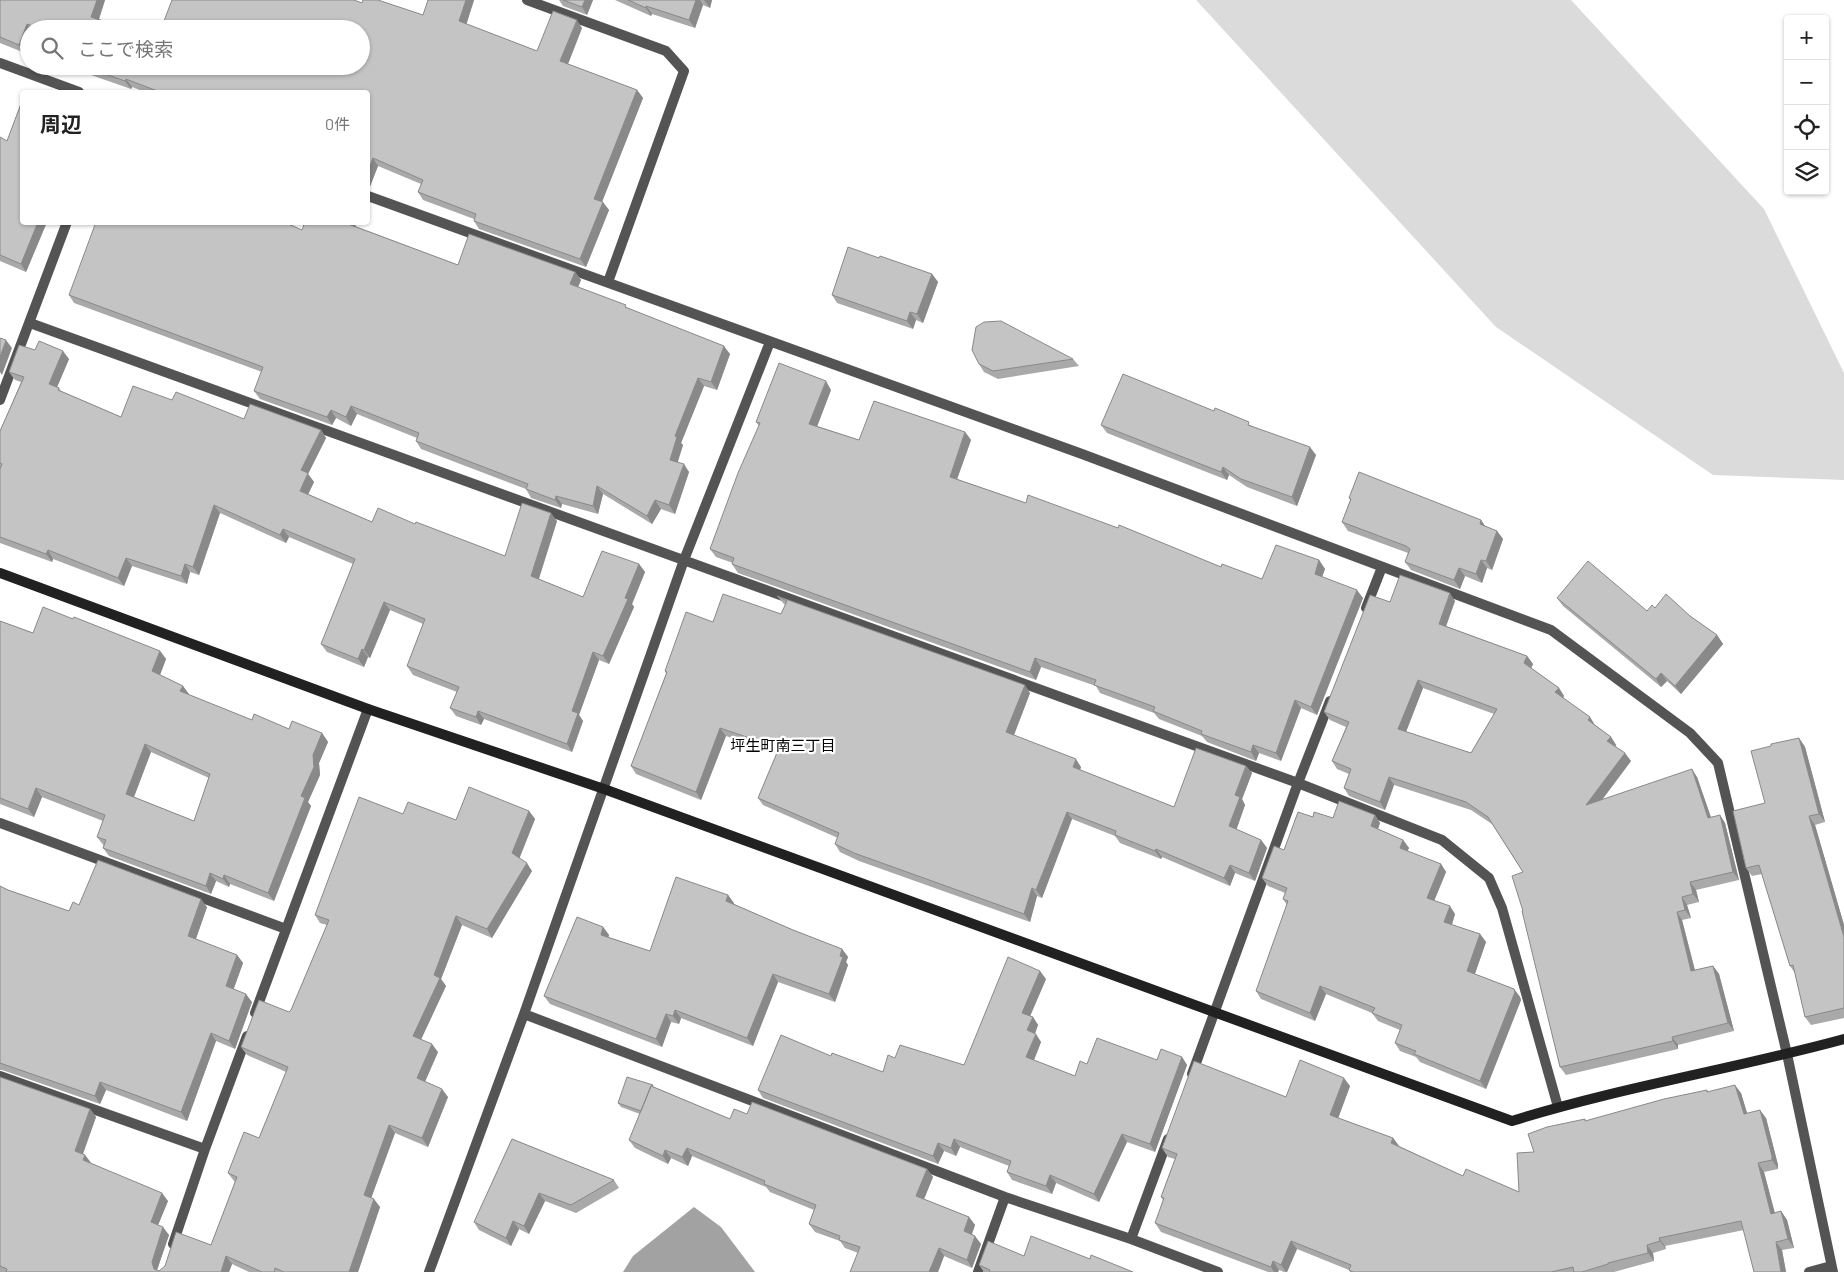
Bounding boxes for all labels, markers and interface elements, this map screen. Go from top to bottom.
map controls [1784,15,1829,195]
button: + [1784,15,1829,60]
search box [20,20,370,75]
icon: search [38,34,66,62]
text: ここで検索 [78,37,173,60]
button: − [1784,60,1829,105]
button: locate [1784,105,1829,150]
text: 周辺 [40,111,82,136]
text: 0件 [325,114,350,133]
button: layers [1784,150,1829,195]
district label: 坪生町南三丁目 [730,736,836,754]

